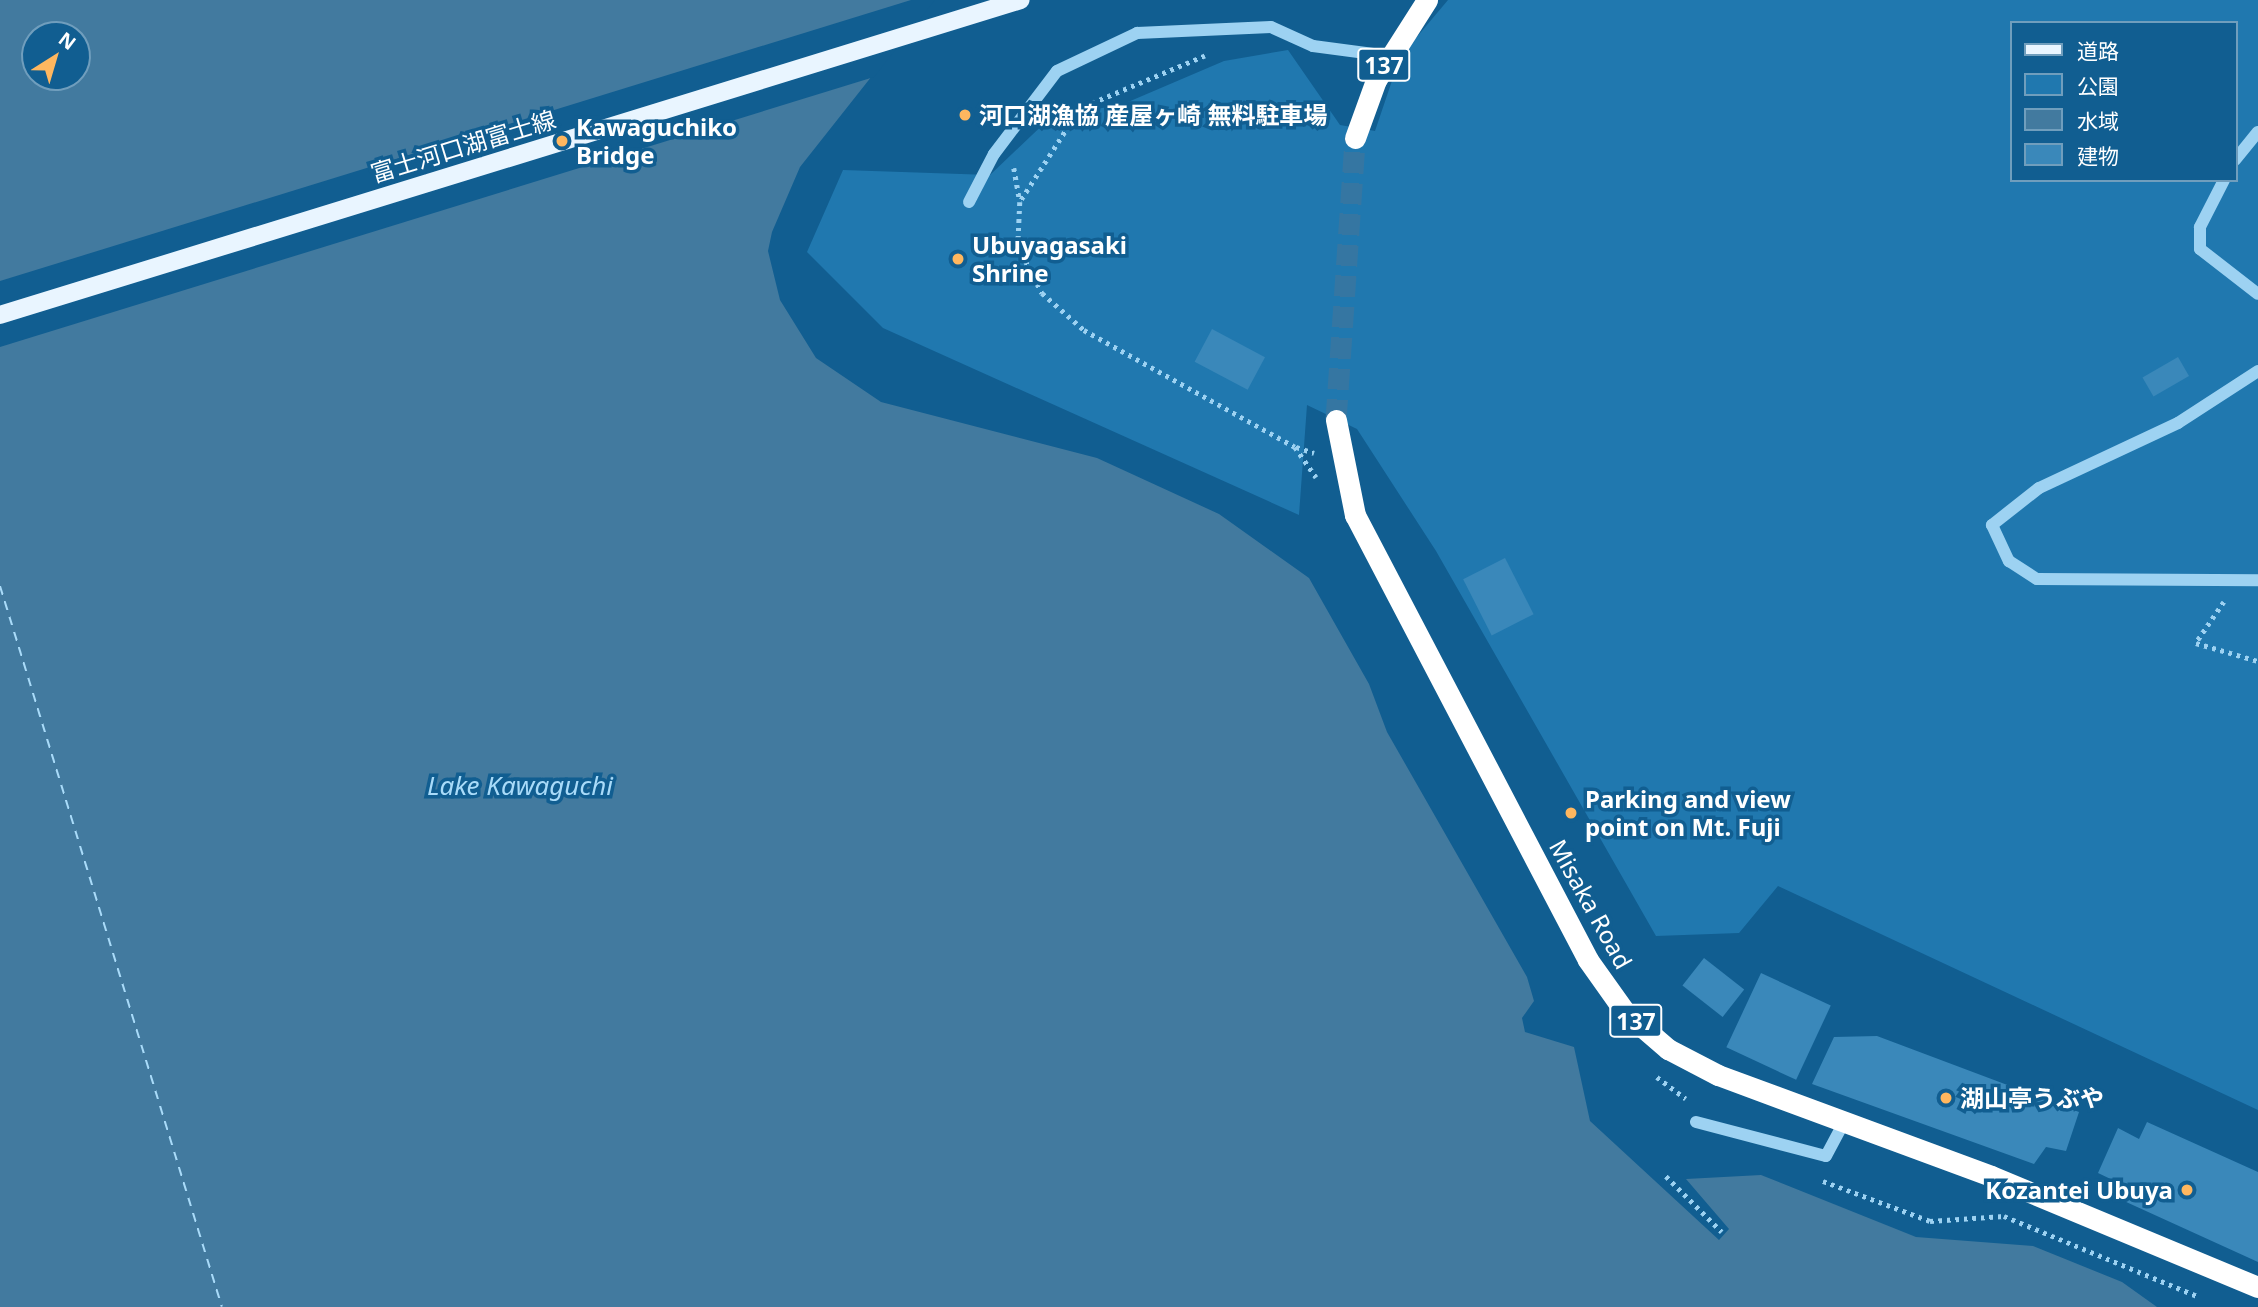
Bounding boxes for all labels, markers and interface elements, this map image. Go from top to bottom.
north arrow [21,21,91,91]
legend [2010,21,2237,182]
text: N [53,26,81,56]
text: 道路 [2077,37,2119,65]
road number: 137 [1356,46,1412,85]
text: 公園 [2077,72,2119,100]
place label: 河口湖漁協 産屋ヶ崎 無料駐車場 [979,101,1327,129]
street label: 富士河口湖富士線 [367,104,559,188]
marker: 河口湖漁協 産屋ヶ崎 無料駐車場 [957,107,973,123]
text: 水域 [2077,107,2119,135]
place label: Kawaguchiko Bridge [576,113,737,169]
marker: Kawaguchiko Bridge [554,133,570,149]
text: 建物 [2077,142,2119,170]
place label: Ubuyagasaki Shrine [972,231,1127,287]
marker: Ubuyagasaki Shrine [950,251,966,267]
water label: Lake Kawaguchi [427,770,613,802]
place label: Parking and view point on Mt. Fuji [1585,785,1791,841]
marker: Parking and view point on Mt. Fuji [1563,805,1579,821]
street label: Misaka Road [1544,834,1638,974]
road number: 137 [1608,1002,1664,1040]
place label: 湖山亭うぶや [1960,1084,2104,1112]
marker: 湖山亭うぶや [1938,1090,1954,1106]
place label: Kozantei Ubuya [1985,1176,2173,1204]
marker: Kozantei Ubuya [2179,1182,2195,1198]

